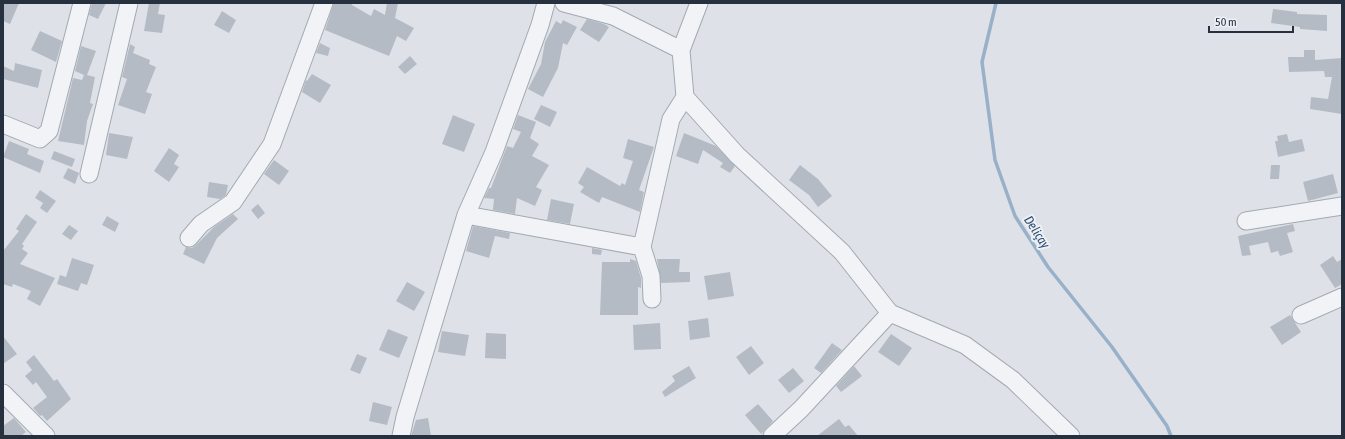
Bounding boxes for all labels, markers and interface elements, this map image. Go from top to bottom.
scale bar [1209,8,1293,34]
text: 50 m [1215,15,1237,29]
water label: Deliçay [1021,213,1053,252]

